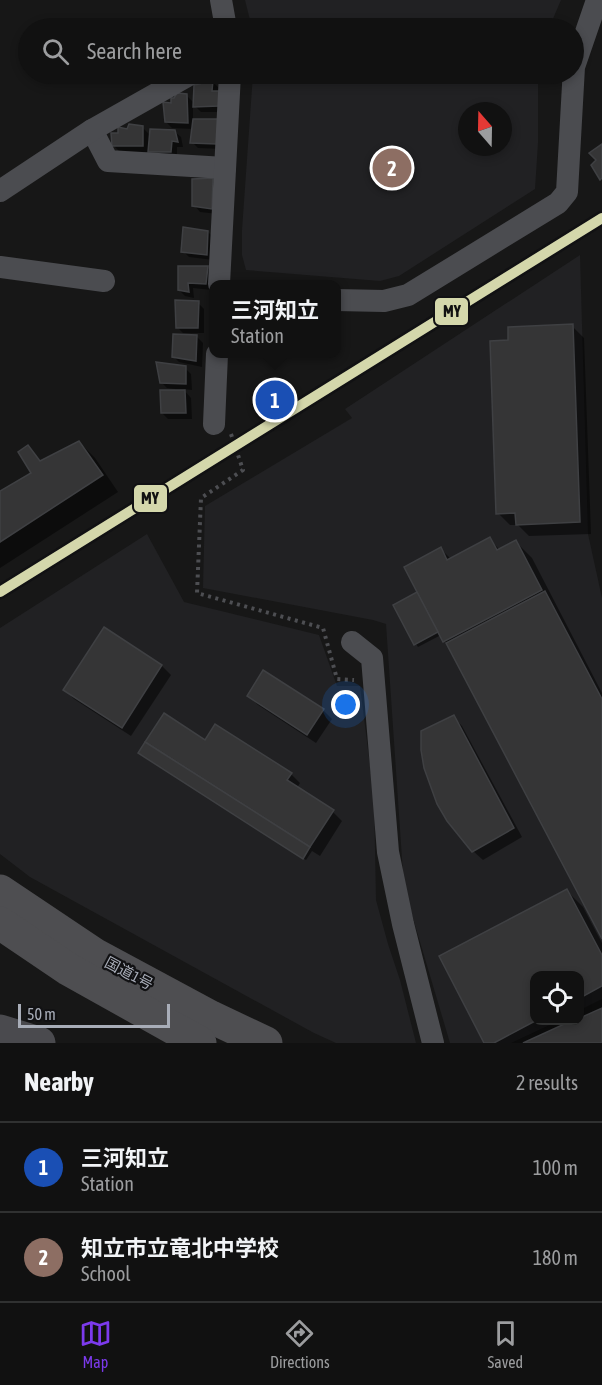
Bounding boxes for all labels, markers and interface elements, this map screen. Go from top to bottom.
search box [18,18,584,84]
icon: search [39,35,72,68]
text: Search here [87,38,182,64]
north arrow [458,102,512,156]
pin: 2 [372,146,412,190]
popup [209,280,341,358]
text: 三河知立 [231,297,319,323]
line badge: MY [434,297,469,326]
text: MY [443,302,462,320]
text: Station [231,324,284,347]
pin: 1 [256,378,294,422]
line badge: MY [133,484,168,513]
text: MY [141,489,160,507]
your location [331,690,360,719]
street label: 国道1号 [102,953,156,993]
map controls [530,971,584,1025]
button: locate [530,971,584,1025]
scale bar [18,1001,170,1028]
text: 50 m [27,1005,56,1023]
text: Nearby [24,1067,94,1097]
text: 2 results [516,1071,578,1094]
text: 三河知立 [81,1145,169,1171]
text: 1 [39,1156,48,1179]
text: 100 m [533,1156,578,1179]
text: Station [81,1172,134,1195]
text: 知立市立竜北中学校 [81,1235,279,1261]
text: 2 [39,1246,48,1269]
text: 180 m [533,1246,578,1269]
text: School [81,1262,131,1285]
tab: Map [79,1317,112,1371]
tab: Directions [270,1317,330,1371]
tab: Saved [488,1317,523,1371]

